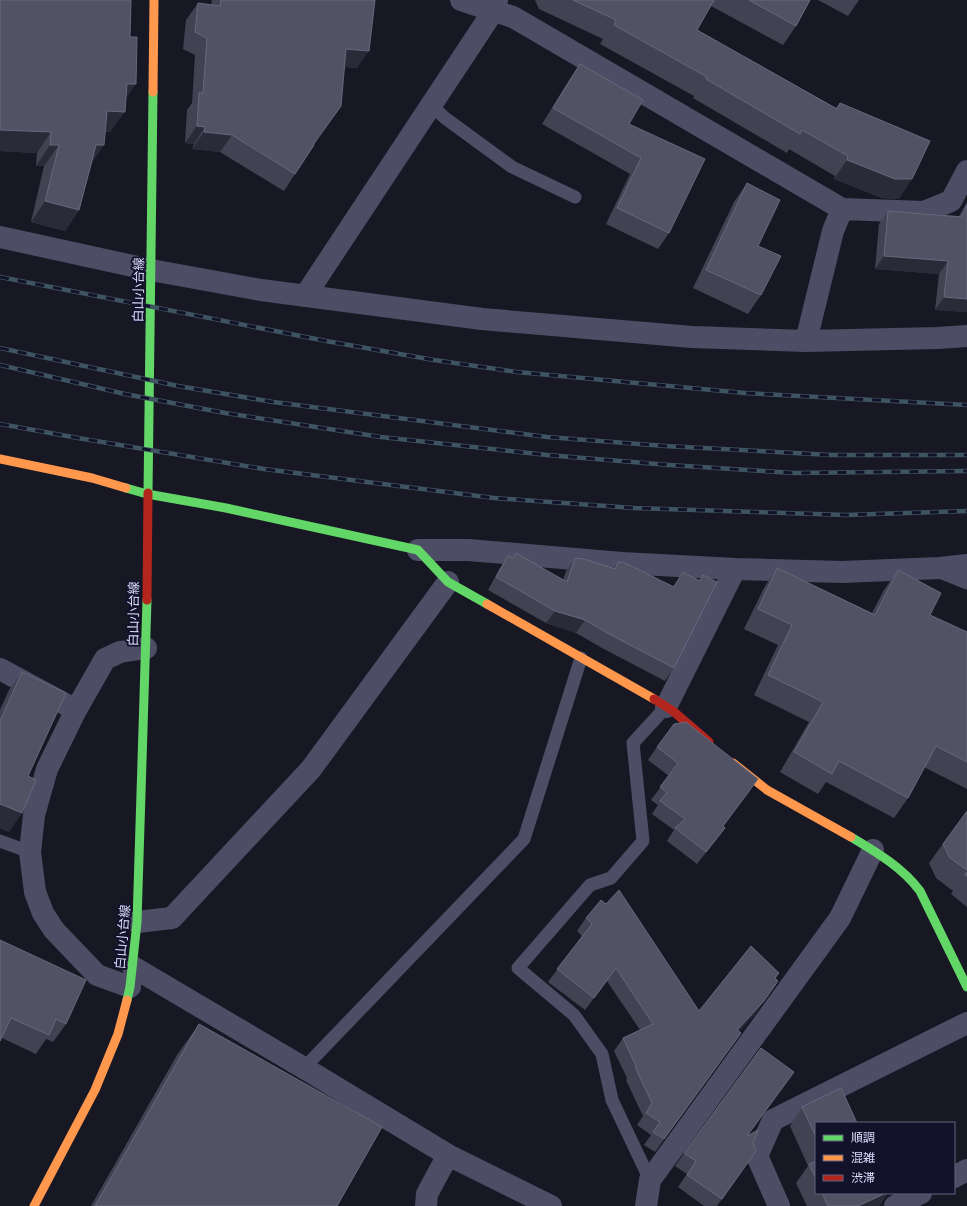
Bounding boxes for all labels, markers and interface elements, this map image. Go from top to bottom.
street label: 白山小台線 [129,257,147,323]
street label: 白山小台線 [124,581,142,647]
street label: 白山小台線 [111,904,133,970]
legend [815,1122,955,1194]
text: 順調 [851,1130,875,1145]
text: 混雑 [851,1150,875,1165]
text: 渋滞 [851,1170,875,1185]

